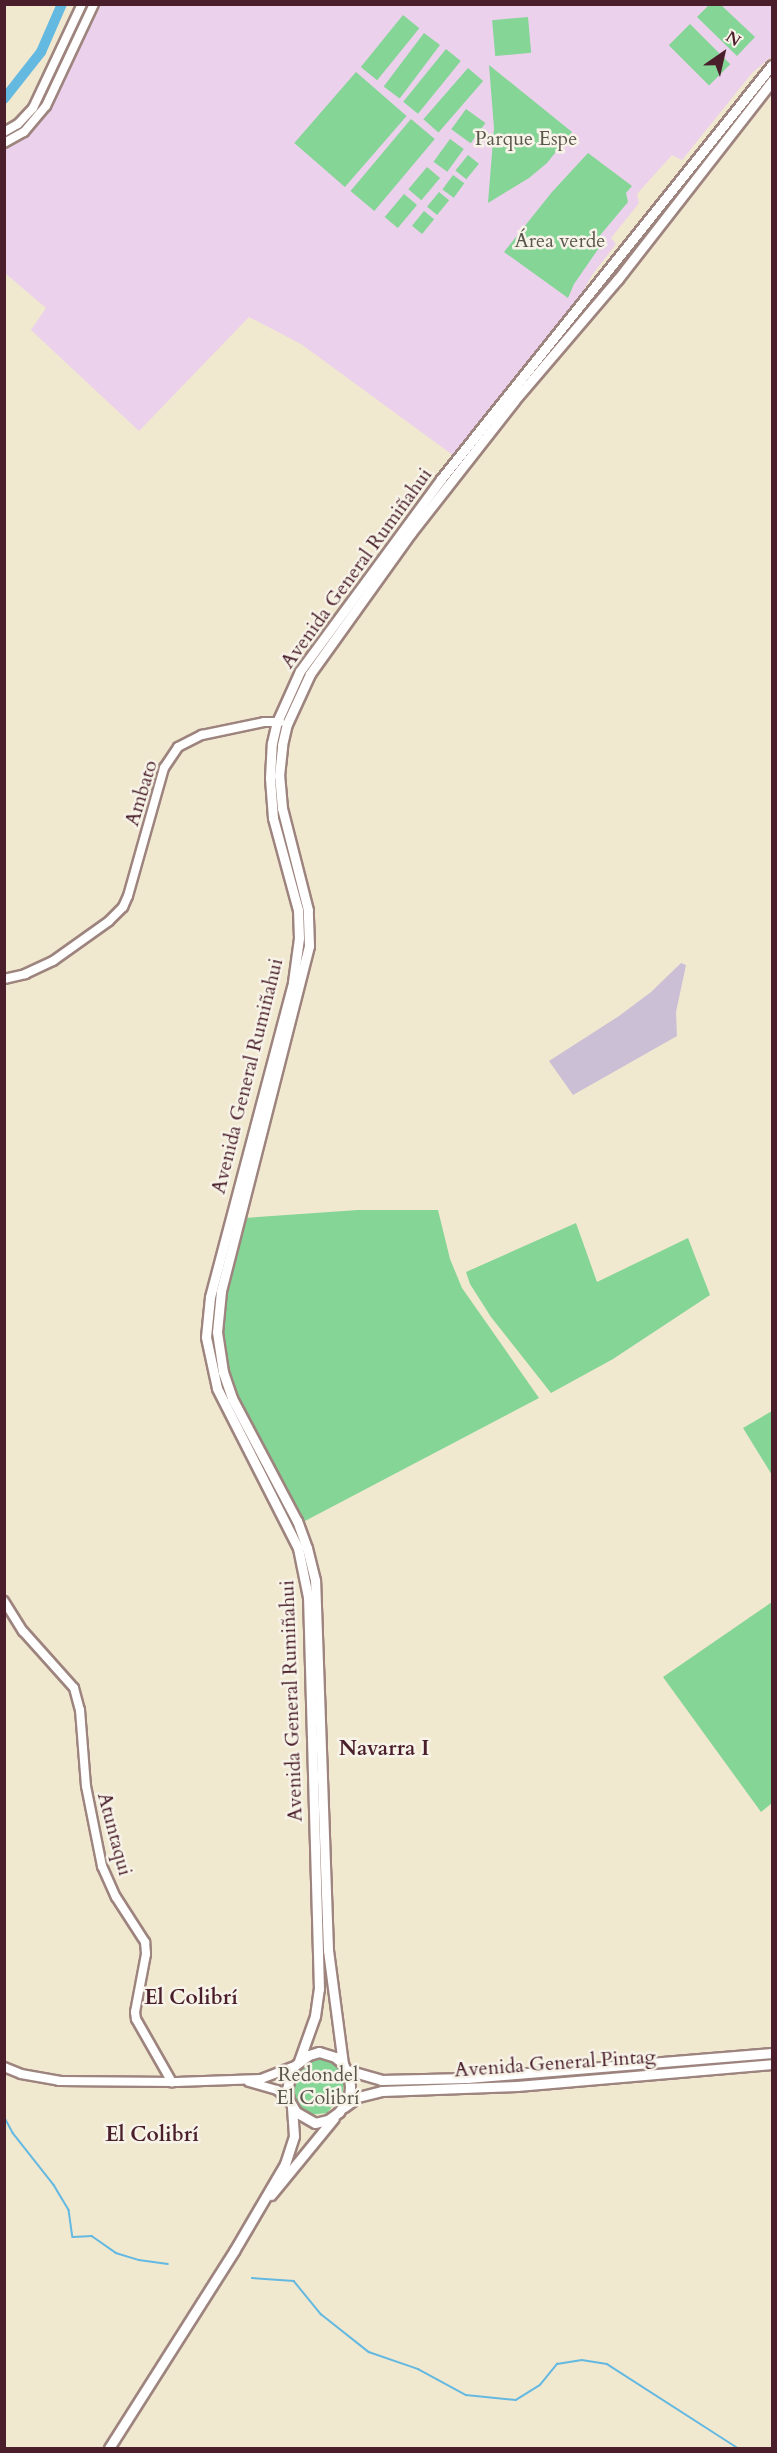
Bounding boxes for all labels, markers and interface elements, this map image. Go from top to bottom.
north arrow [693,24,753,84]
text: N [721,26,745,52]
park label: Parque Espe [475,126,577,150]
park label: Área verde [515,228,605,252]
street label: Avenida General Rumiñahui [275,463,437,673]
street label: Ambato [120,757,162,829]
street label: Avenida General Rumiñahui [206,956,288,1196]
street label: Avenida General Rumiñahui [275,1580,307,1822]
district label: Navarra I [339,1736,429,1762]
street label: Atuntaqui [92,1790,138,1878]
district label: El Colibrí [144,1985,238,2011]
street label: Avenida General Pintag [453,2044,657,2082]
park label: Redondel El Colibrí [276,2063,360,2110]
district label: El Colibrí [105,2122,199,2148]

